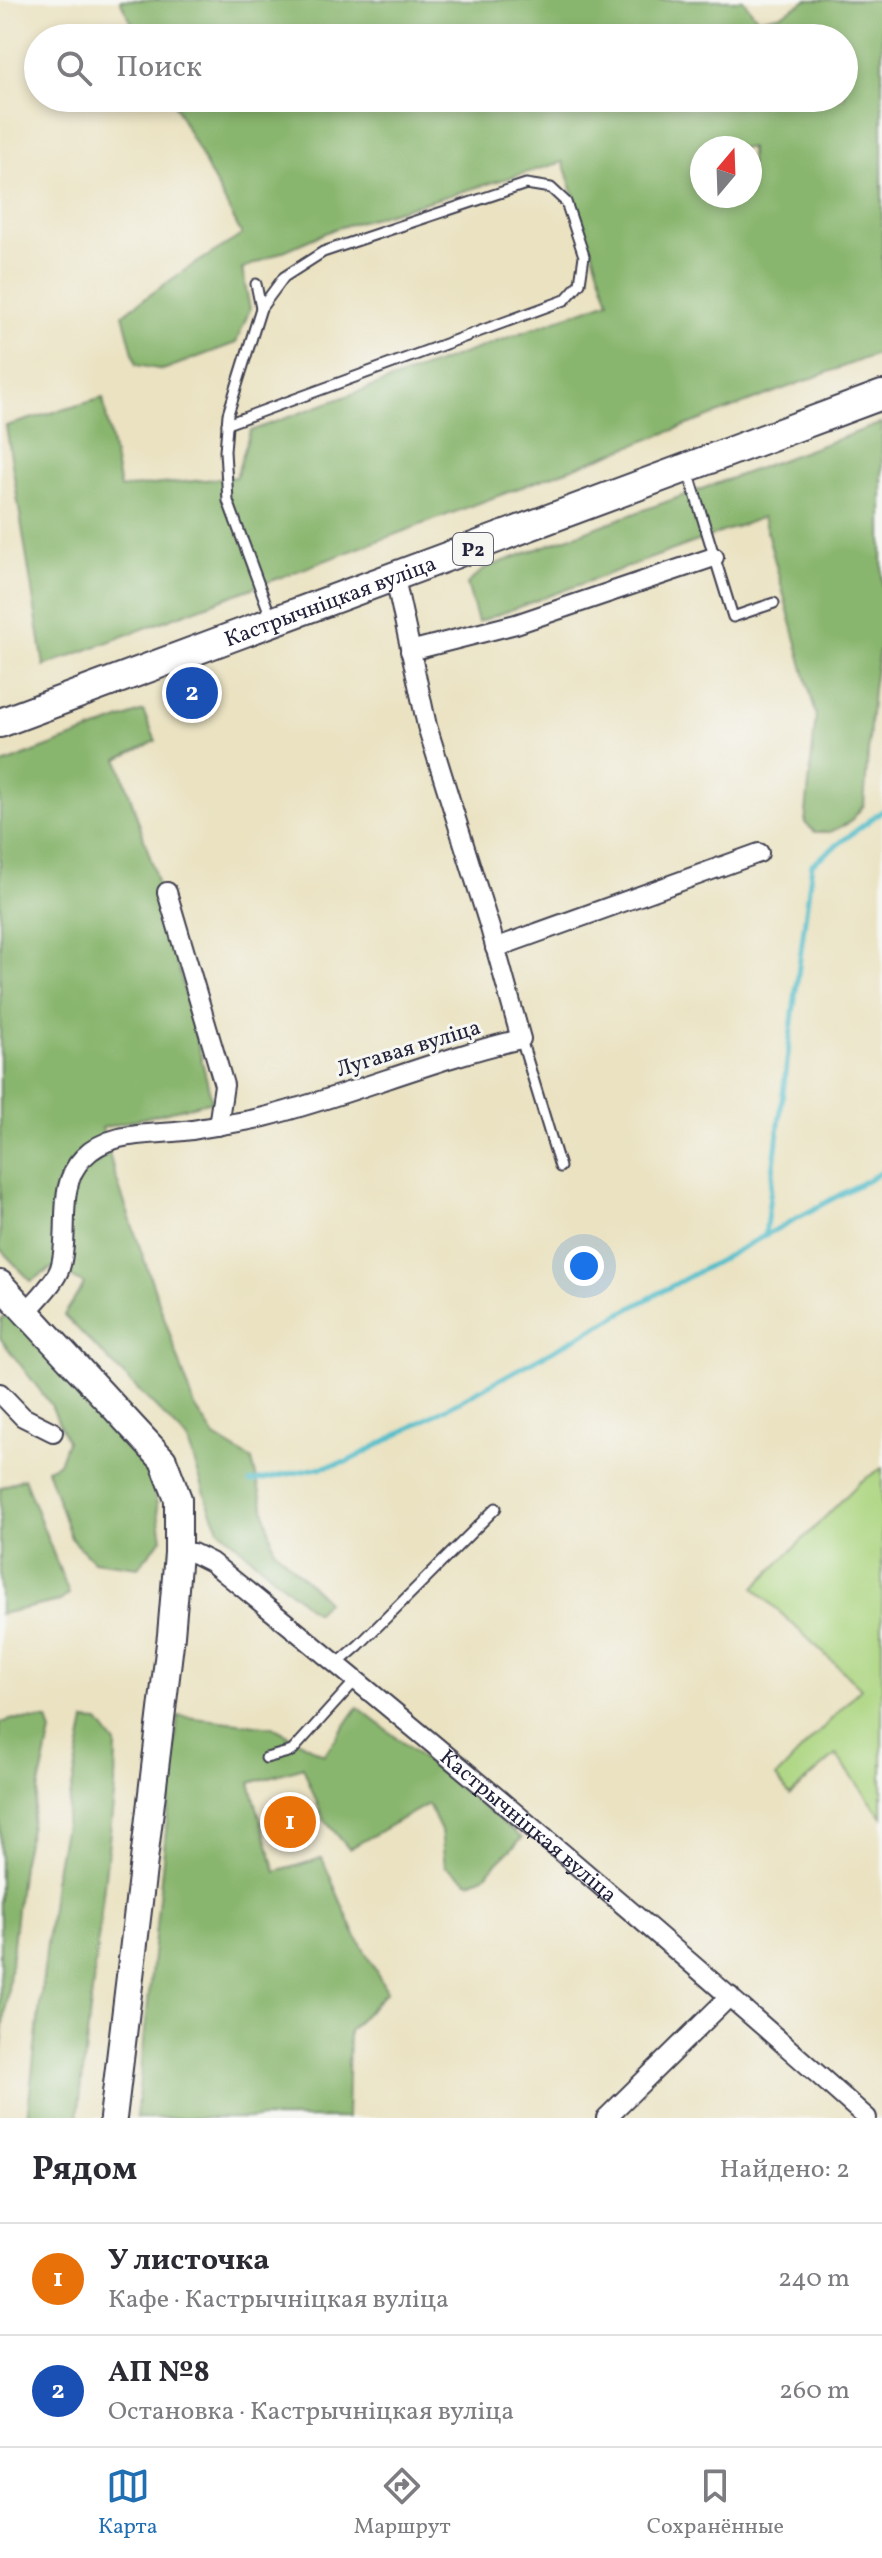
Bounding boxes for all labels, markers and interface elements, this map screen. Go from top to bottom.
search box [24,24,858,112]
icon: search [52,46,96,90]
text: Поиск [116,47,202,89]
north arrow [690,136,762,208]
road number: Р2 [453,533,493,565]
street label: Кастрычніцкая вуліца [220,549,441,656]
pin: 2 [166,663,218,723]
street label: Лугавая вуліца [333,1013,485,1086]
your location [564,1246,604,1286]
street label: Кастрычніцкая вуліца [432,1743,623,1911]
pin: 1 [264,1792,316,1852]
text: Рядом [32,2147,137,2194]
text: Найдено: 2 [720,2152,850,2188]
text: У листочка [108,2240,270,2282]
text: 1 [53,2261,63,2297]
text: 240 m [778,2261,850,2297]
text: Кафе · Кастрычніцкая вуліца [108,2282,449,2318]
text: АП №8 [108,2352,210,2394]
text: 2 [51,2373,65,2409]
text: 260 m [779,2373,850,2409]
text: Остановка · Кастрычніцкая вуліца [108,2394,514,2430]
tab: Карта [98,2464,158,2543]
tab: Маршрут [354,2464,451,2543]
tab: Сохранённые [647,2464,784,2543]

